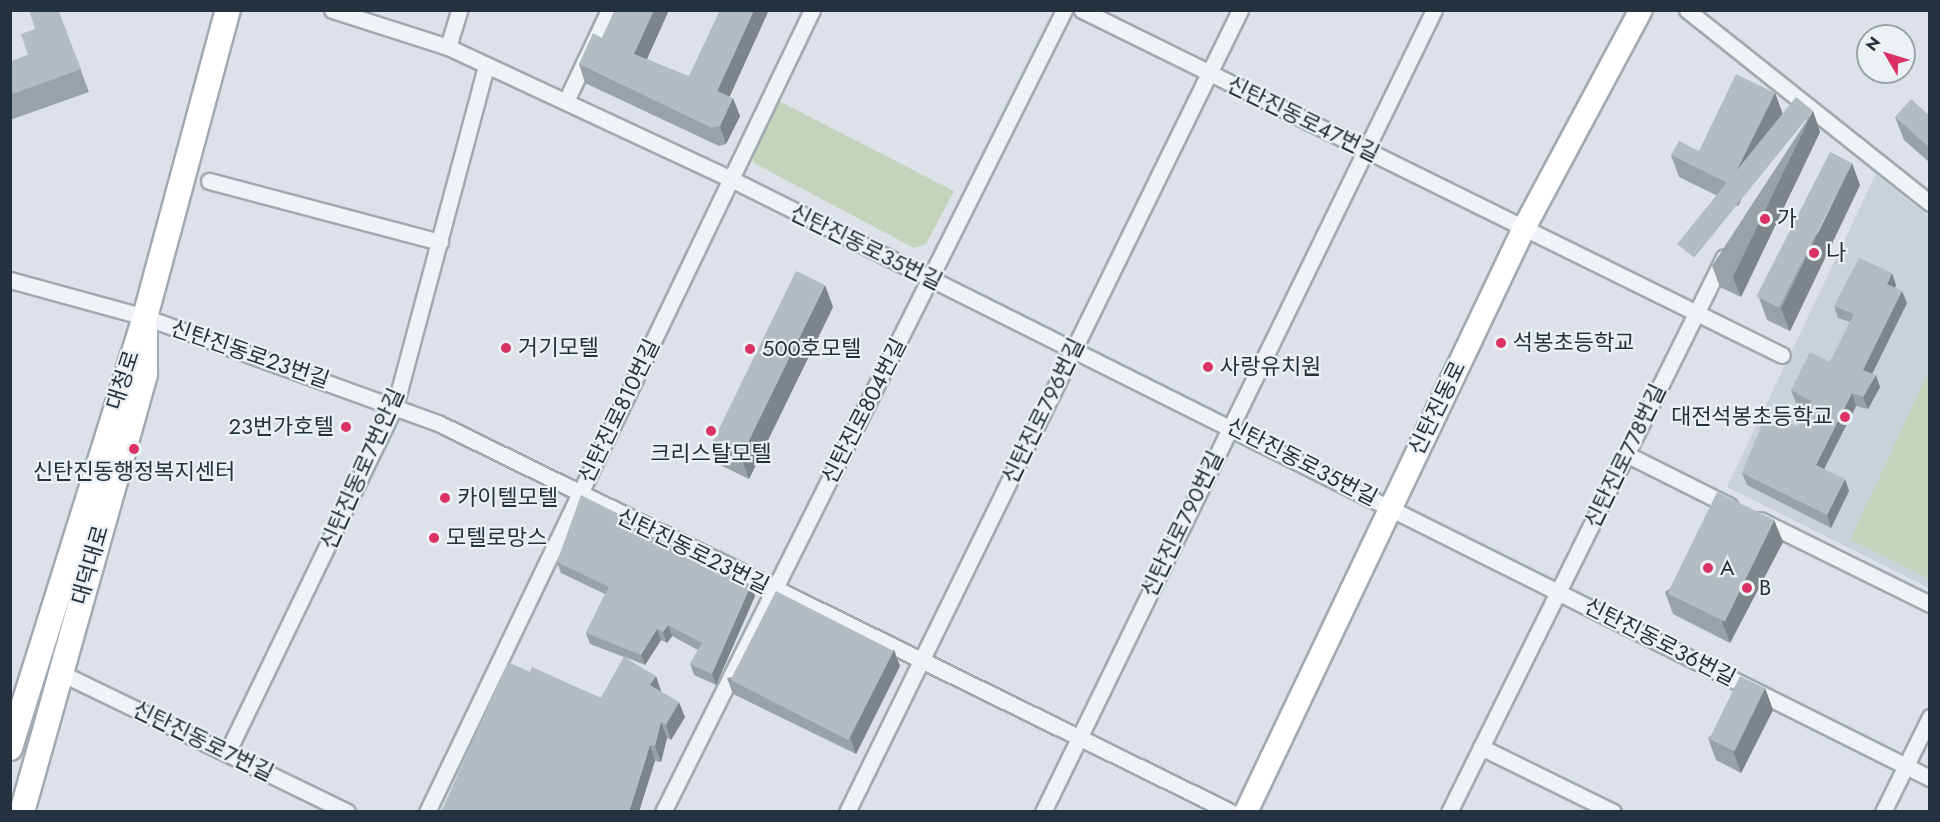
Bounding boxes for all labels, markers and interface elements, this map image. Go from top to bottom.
north arrow [1856,24,1916,84]
text: N [1860,32,1886,56]
street label: 신탄진동로47번길 [1223,71,1383,167]
street label: 신탄진동로35번길 [786,199,946,295]
place label: 가 [1777,206,1797,232]
marker: 가 [1758,212,1772,226]
place label: 나 [1826,240,1846,266]
marker: 나 [1807,246,1821,260]
street label: 신탄진동로23번길 [167,314,333,394]
place label: 석봉초등학교 [1513,330,1634,356]
street label: 신탄진로804번길 [816,334,912,488]
street label: 신탄진로796번길 [996,334,1090,488]
place label: 거기모텔 [518,335,599,361]
street label: 신탄진로810번길 [573,335,665,487]
place label: 500호모텔 [762,336,862,362]
marker: 석봉초등학교 [1494,336,1508,350]
marker: 거기모텔 [499,341,513,355]
marker: 500호모텔 [743,342,757,356]
street label: 대청로 [101,347,145,413]
place label: 사랑유치원 [1220,354,1321,380]
street label: 신탄진동로 [1403,357,1471,459]
marker: 사랑유치원 [1201,360,1215,374]
street label: 신탄진로778번길 [1579,380,1671,532]
street label: 신탄진동로7번안길 [315,384,409,554]
place label: 대전석봉초등학교 [1671,404,1833,430]
marker: 대전석봉초등학교 [1838,410,1852,424]
street label: 신탄진동로35번길 [1222,413,1382,511]
place label: 23번가호텔 [229,414,334,440]
marker: 23번가호텔 [339,420,353,434]
marker: 크리스탈모텔 [704,424,718,438]
place label: 크리스탈모텔 [650,441,772,467]
marker: 신탄진동행정복지센터 [127,442,141,456]
street label: 신탄진로790번길 [1135,447,1229,601]
place label: 신탄진동행정복지센터 [33,459,235,485]
place label: 카이텔모텔 [457,485,558,511]
marker: 카이텔모텔 [438,491,452,505]
street label: 신탄진동로23번길 [613,503,773,599]
street label: 대덕대로 [66,522,114,608]
place label: 모텔로망스 [446,525,547,551]
marker: 모텔로망스 [427,531,441,545]
place label: A [1720,555,1735,581]
marker: A [1701,561,1715,575]
place label: B [1759,575,1771,601]
marker: B [1740,581,1754,595]
street label: 신탄진동로36번길 [1580,592,1740,692]
street label: 신탄진동로7번길 [128,696,278,786]

